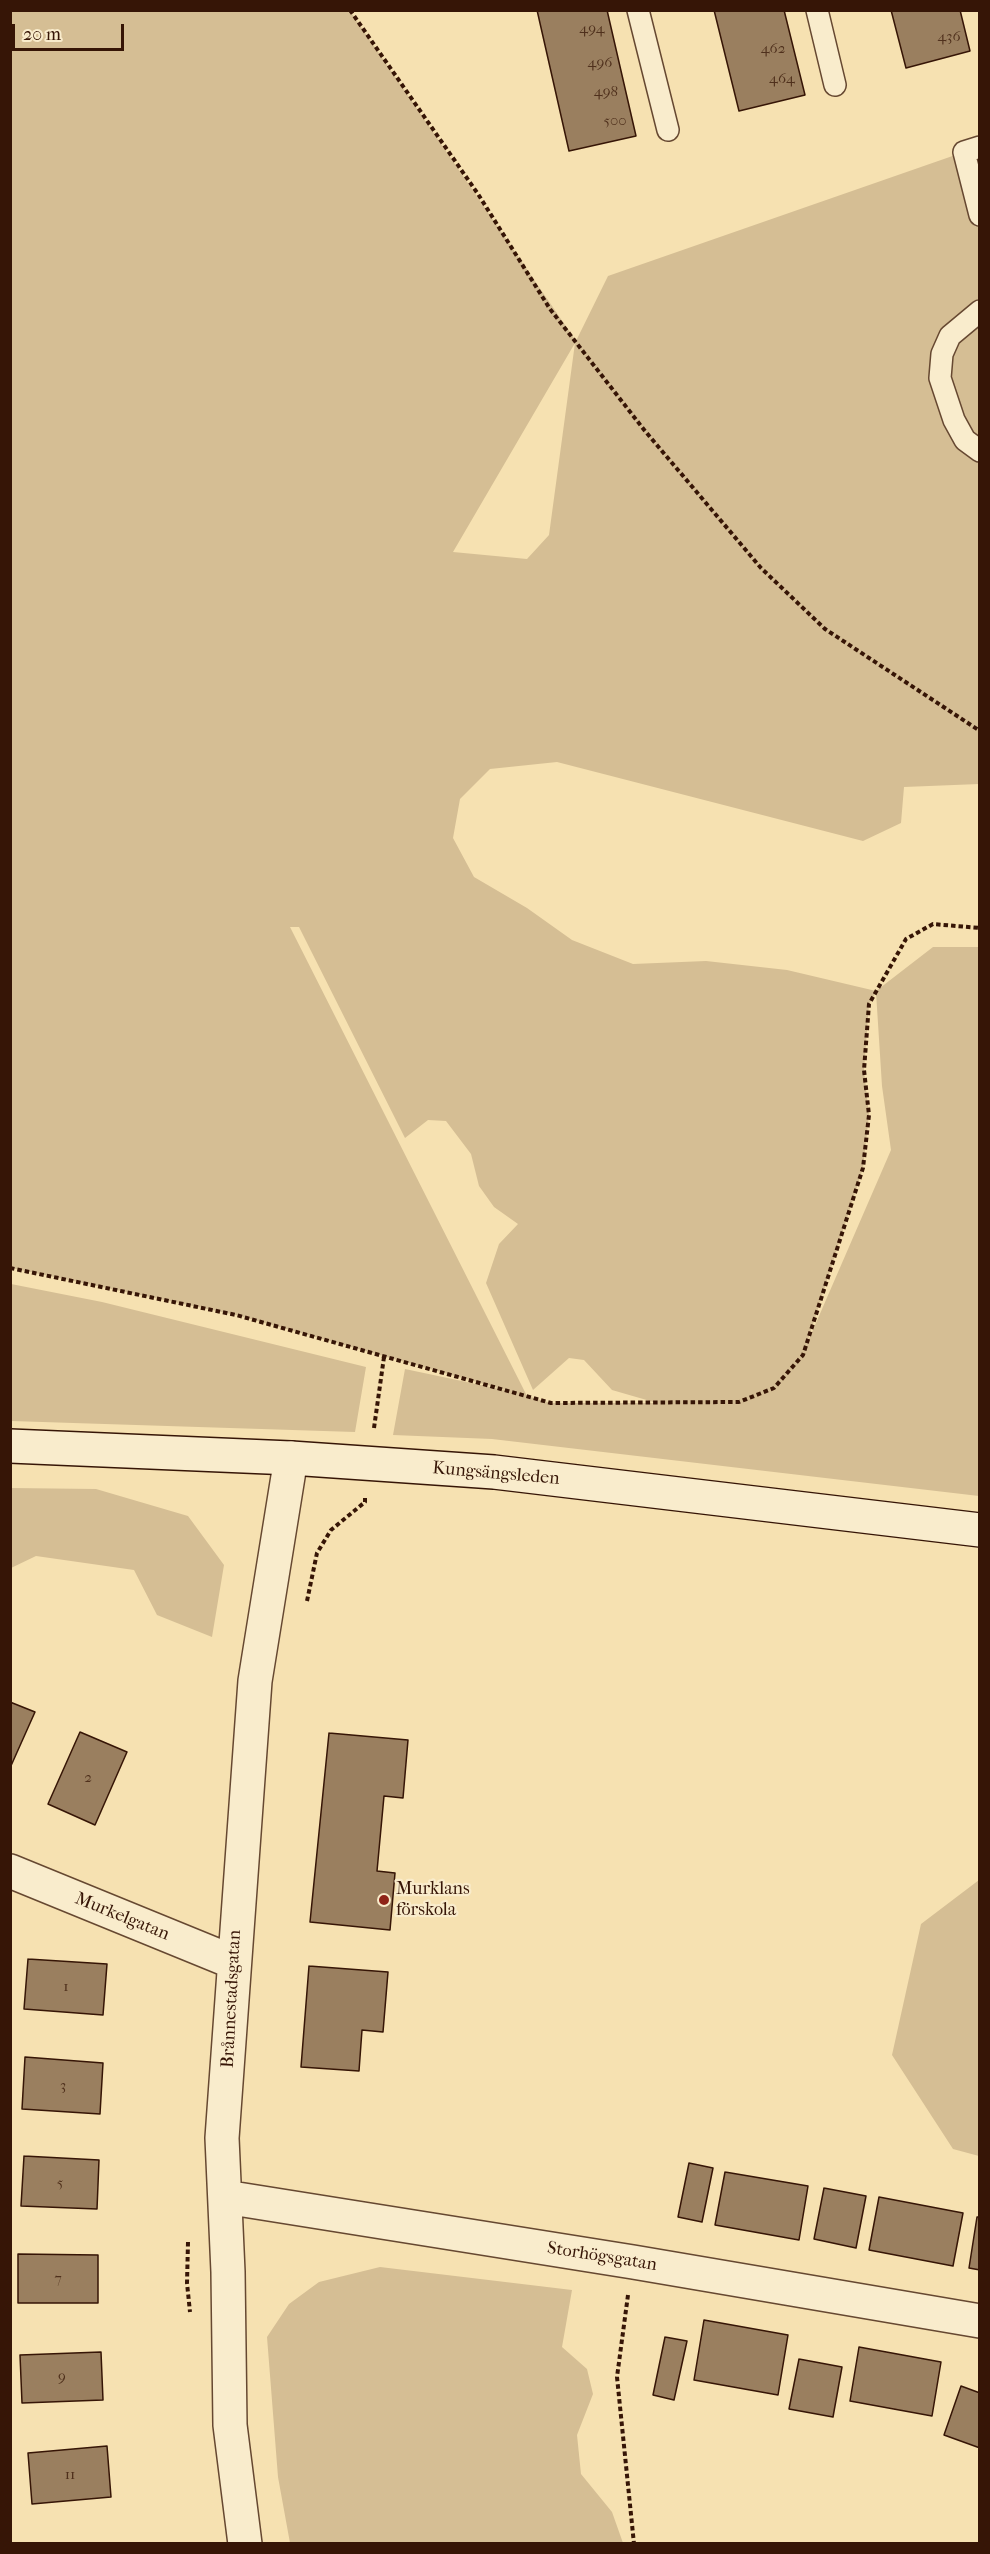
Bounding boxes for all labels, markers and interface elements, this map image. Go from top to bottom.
scale bar [15,12,128,50]
house number: 494 [579,20,605,38]
text: 20 m [23,24,61,45]
house number: 436 [937,28,961,46]
house number: 462 [761,40,785,58]
house number: 496 [588,54,612,72]
house number: 464 [769,70,795,88]
house number: 498 [594,83,618,101]
house number: 500 [604,112,626,130]
street label: Kungsängsleden [432,1458,560,1490]
house number: 2 [84,1769,92,1787]
place label: Murklans förskola [396,1879,470,1922]
street label: Murkelgatan [72,1888,172,1946]
marker: Murklans förskola [377,1893,391,1907]
street label: Brånnestadsgatan [218,1929,246,2069]
house number: 1 [63,1978,69,1996]
house number: 3 [60,2077,66,2095]
house number: 5 [57,2174,63,2192]
street label: Storhögsgatan [546,2238,658,2276]
house number: 7 [54,2270,62,2288]
house number: 9 [58,2368,66,2386]
house number: 11 [65,2466,75,2484]

